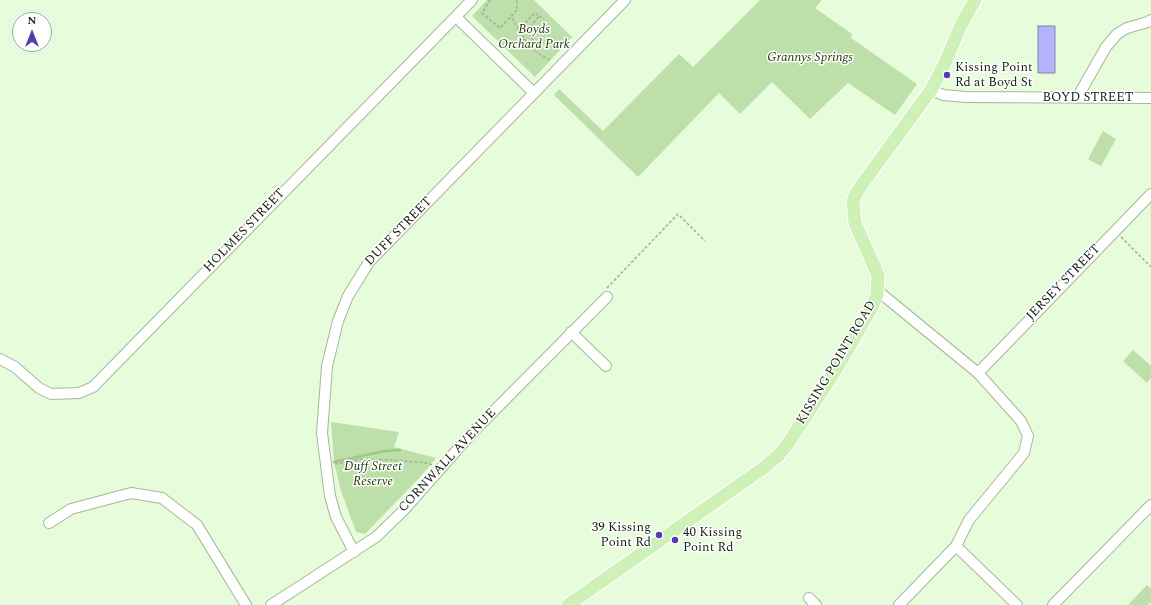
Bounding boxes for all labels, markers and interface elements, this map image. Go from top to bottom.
north arrow [12,12,52,52]
text: N [28,12,36,29]
park label: Boyds Orchard Park [498,22,570,53]
park label: Grannys Springs [767,50,853,66]
place label: Kissing Point Rd at Boyd St [955,60,1033,91]
marker: Kissing Point Rd at Boyd St [942,70,952,80]
street label: BOYD STREET [1042,90,1134,106]
street label: HOLMES STREET [201,186,289,276]
street label: DUFF STREET [362,194,436,270]
street label: JERSEY STREET [1024,242,1104,324]
street label: KISSING POINT ROAD [794,298,880,428]
street label: CORNWALL AVENUE [396,406,500,516]
park label: Duff Street Reserve [344,459,402,490]
place label: 39 Kissing Point Rd [592,520,651,551]
place label: 40 Kissing Point Rd [683,525,742,556]
marker: 39 Kissing Point Rd [654,530,664,540]
marker: 40 Kissing Point Rd [670,535,680,545]

